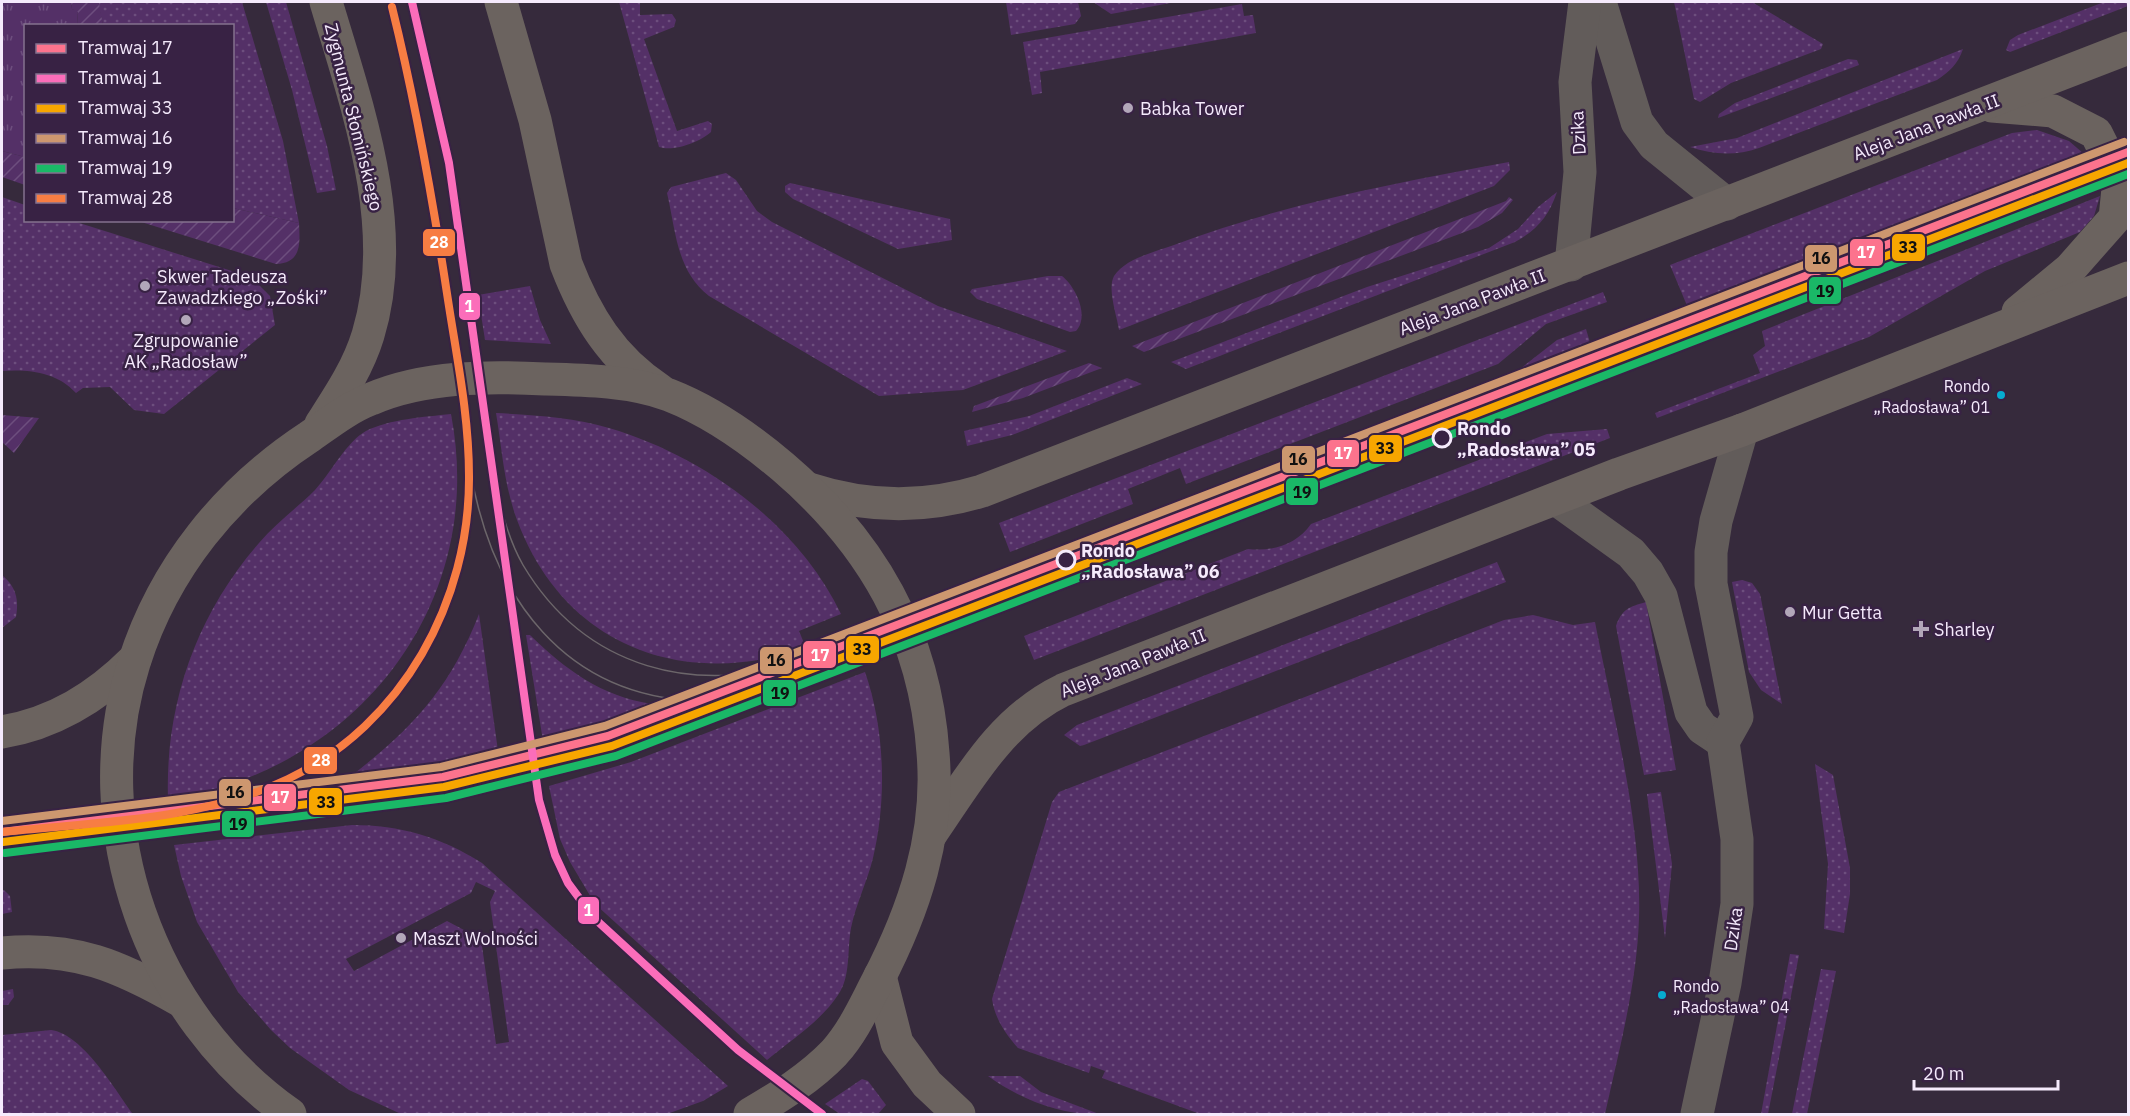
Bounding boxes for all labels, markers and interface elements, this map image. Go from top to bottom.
street label: Zygmunta Słomińskiego [320,21,388,213]
legend [24,24,234,222]
text: Tramwaj 17 [78,36,173,59]
text: Tramwaj 1 [78,66,162,89]
street label: Aleja Jana Pawła II [1850,89,2002,165]
text: Tramwaj 33 [78,96,173,119]
place label: Babka Tower [1140,97,1245,120]
marker: Babka Tower [1121,101,1135,115]
street label: Dzika [1565,110,1591,156]
text: Tramwaj 16 [78,126,173,149]
text: Tramwaj 19 [78,156,173,179]
text: Tramwaj 28 [78,186,173,209]
line badge: 28 [422,228,456,257]
text: 28 [429,232,449,252]
line badge: 33 [1891,233,1926,262]
text: 33 [1898,237,1918,257]
line badge: 17 [1849,238,1884,267]
text: 17 [1856,242,1876,262]
line badge: 16 [1804,244,1838,273]
text: 16 [1811,248,1831,268]
street label: Aleja Jana Pawła II [1396,264,1548,340]
place label: Skwer Tadeusza Zawadzkiego „Zośki” [157,265,327,309]
line badge: 19 [1808,276,1842,305]
marker: Skwer Tadeusza Zawadzkiego „Zośki” [138,279,152,293]
text: 19 [1815,281,1835,301]
line badge: 1 [458,292,481,321]
text: 1 [464,296,474,316]
marker: Zgrupowanie AK „Radosław” [179,313,193,327]
place label: Zgrupowanie AK „Radosław” [124,329,248,373]
place label: Rondo „Radosława” 01 [1874,376,1990,417]
marker: Rondo „Radosława” 01 [1995,389,2007,401]
place label: Rondo „Radosława” 05 [1457,417,1596,461]
marker: Rondo „Radosława” 05 [1432,428,1452,448]
line badge: 33 [1368,434,1403,463]
text: 33 [1375,438,1395,458]
line badge: 17 [1326,439,1360,468]
text: 17 [1333,443,1353,463]
line badge: 16 [1281,445,1316,474]
text: 16 [1288,449,1308,469]
line badge: 19 [1285,477,1319,506]
text: 19 [1292,482,1312,502]
place label: Rondo „Radosława” 06 [1081,539,1220,583]
marker: Rondo „Radosława” 06 [1056,550,1076,570]
place label: Mur Getta [1802,601,1883,624]
marker: Mur Getta [1783,605,1797,619]
place label: Sharley [1934,618,1995,641]
marker: Sharley [1912,620,1930,638]
street label: Aleja Jana Pawła II [1057,623,1209,703]
line badge: 33 [845,635,880,664]
text: 33 [852,639,872,659]
line badge: 17 [802,640,837,669]
text: 17 [810,645,830,665]
line badge: 16 [759,646,793,675]
text: 16 [766,650,786,670]
line badge: 19 [762,679,797,707]
text: 19 [770,683,790,703]
line badge: 28 [303,746,338,775]
text: 28 [311,750,331,770]
line badge: 16 [218,778,252,807]
text: 16 [225,782,245,802]
line badge: 17 [263,783,297,812]
text: 17 [270,787,290,807]
line badge: 33 [308,787,343,816]
text: 33 [316,792,336,812]
line badge: 19 [221,810,255,838]
text: 19 [228,814,248,834]
line badge: 1 [577,896,600,925]
text: 1 [583,900,593,920]
street label: Dzika [1719,905,1747,952]
place label: Maszt Wolności [413,927,538,950]
marker: Maszt Wolności [394,931,408,945]
place label: Rondo „Radosława” 04 [1673,976,1789,1017]
marker: Rondo „Radosława” 04 [1656,989,1668,1001]
scale bar [1914,1053,2058,1091]
text: 20 m [1923,1062,1965,1085]

